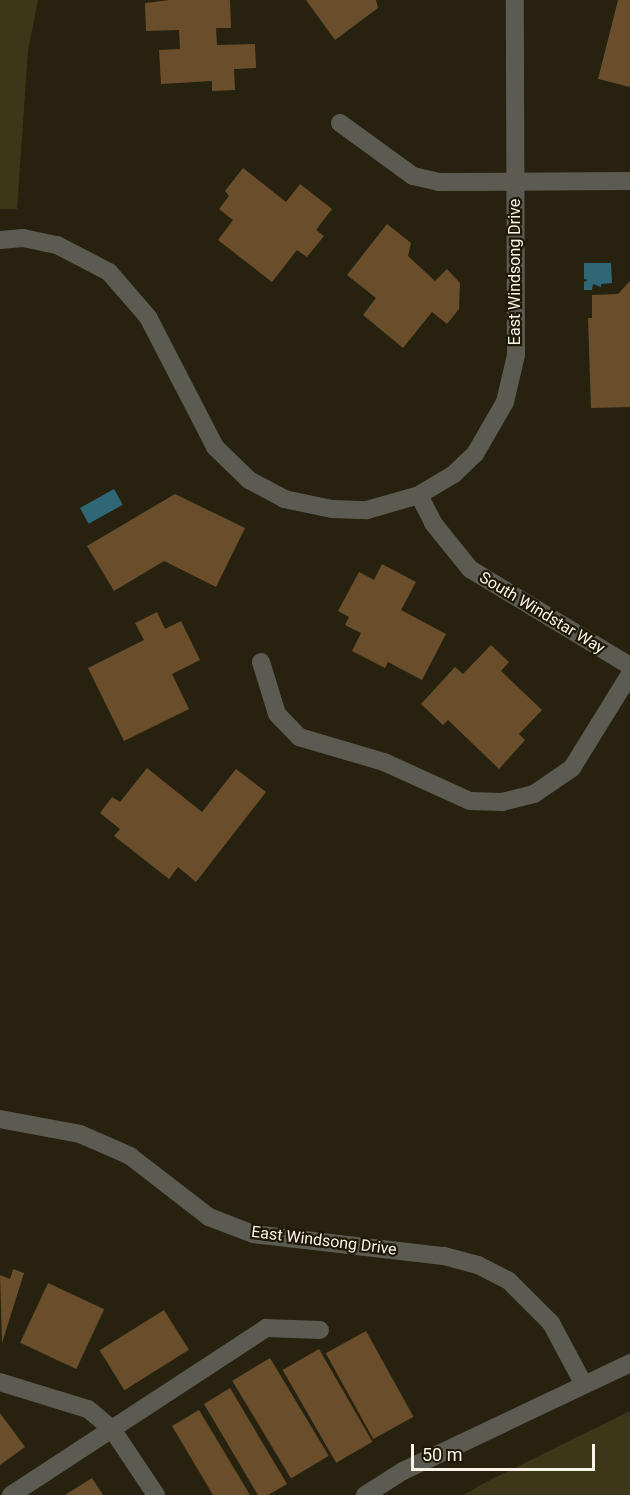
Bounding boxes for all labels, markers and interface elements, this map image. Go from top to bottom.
street label: East Windsong Drive [505,199,525,345]
street label: South Windstar Way [476,568,608,658]
street label: East Windsong Drive [250,1223,398,1259]
scale bar [414,1432,598,1470]
text: 50 m [422,1444,462,1465]

